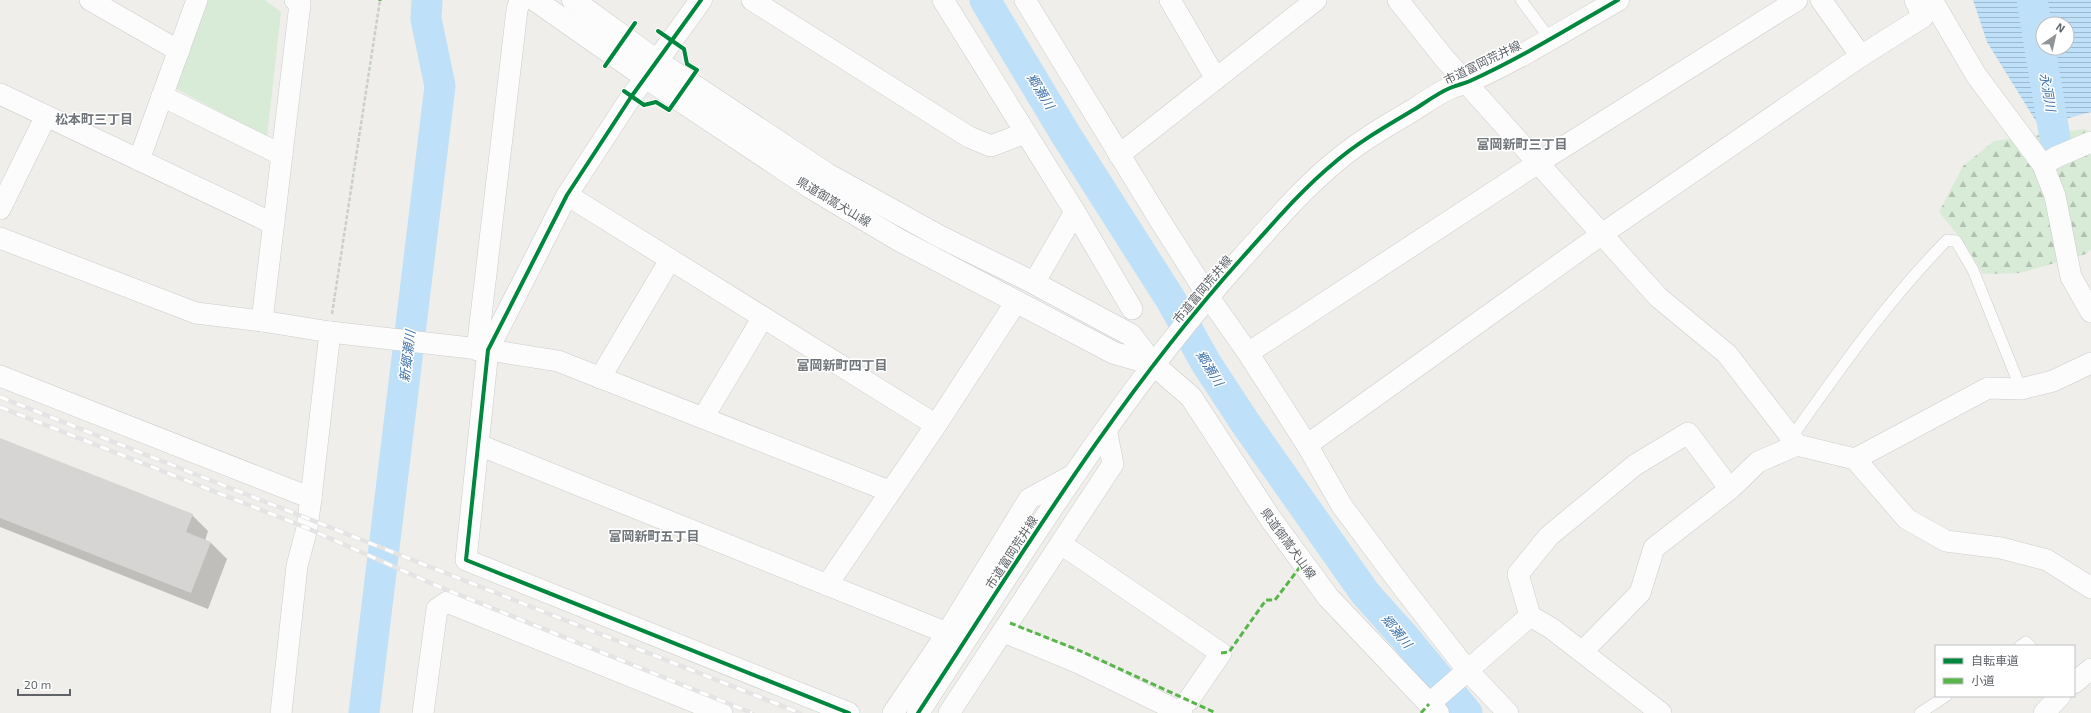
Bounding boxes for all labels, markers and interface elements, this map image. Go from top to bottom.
north arrow [2035,16,2075,56]
text: N [2054,20,2068,35]
street label: 市道富岡荒井線 [1441,37,1523,87]
water label: 郷瀬川 [1024,70,1059,113]
water label: 永洞川 [2037,71,2060,115]
district label: 松本町三丁目 [55,111,133,127]
district label: 富岡新町三丁目 [1476,136,1568,152]
street label: 県道御嵩犬山線 [794,173,874,229]
street label: 市道富岡荒井線 [1170,252,1234,326]
water label: 新郷瀬川 [396,327,418,383]
water label: 郷瀬川 [1193,347,1228,390]
district label: 富岡新町四丁目 [796,357,888,373]
street label: 県道御嵩犬山線 [1259,505,1319,581]
street label: 市道富岡荒井線 [982,513,1040,591]
district label: 富岡新町五丁目 [608,528,700,544]
water label: 郷瀬川 [1378,611,1417,653]
legend [1935,645,2075,697]
text: 自転車道 [1971,653,2019,667]
scale bar [18,671,70,697]
text: 小道 [1971,673,1995,687]
text: 20 m [24,677,51,691]

